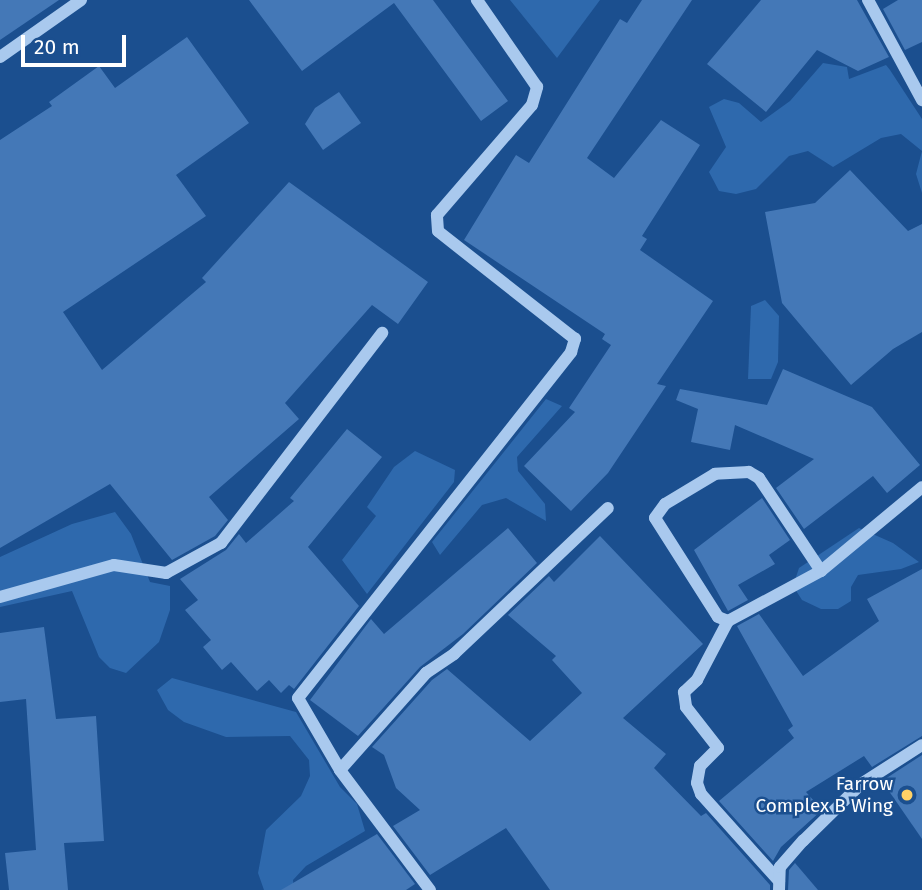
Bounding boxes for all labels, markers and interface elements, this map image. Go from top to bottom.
scale bar [24,21,130,65]
text: 20 m [34,34,80,60]
place label: Farrow Complex B Wing [756,773,893,817]
marker: Farrow Complex B Wing [899,787,915,803]

